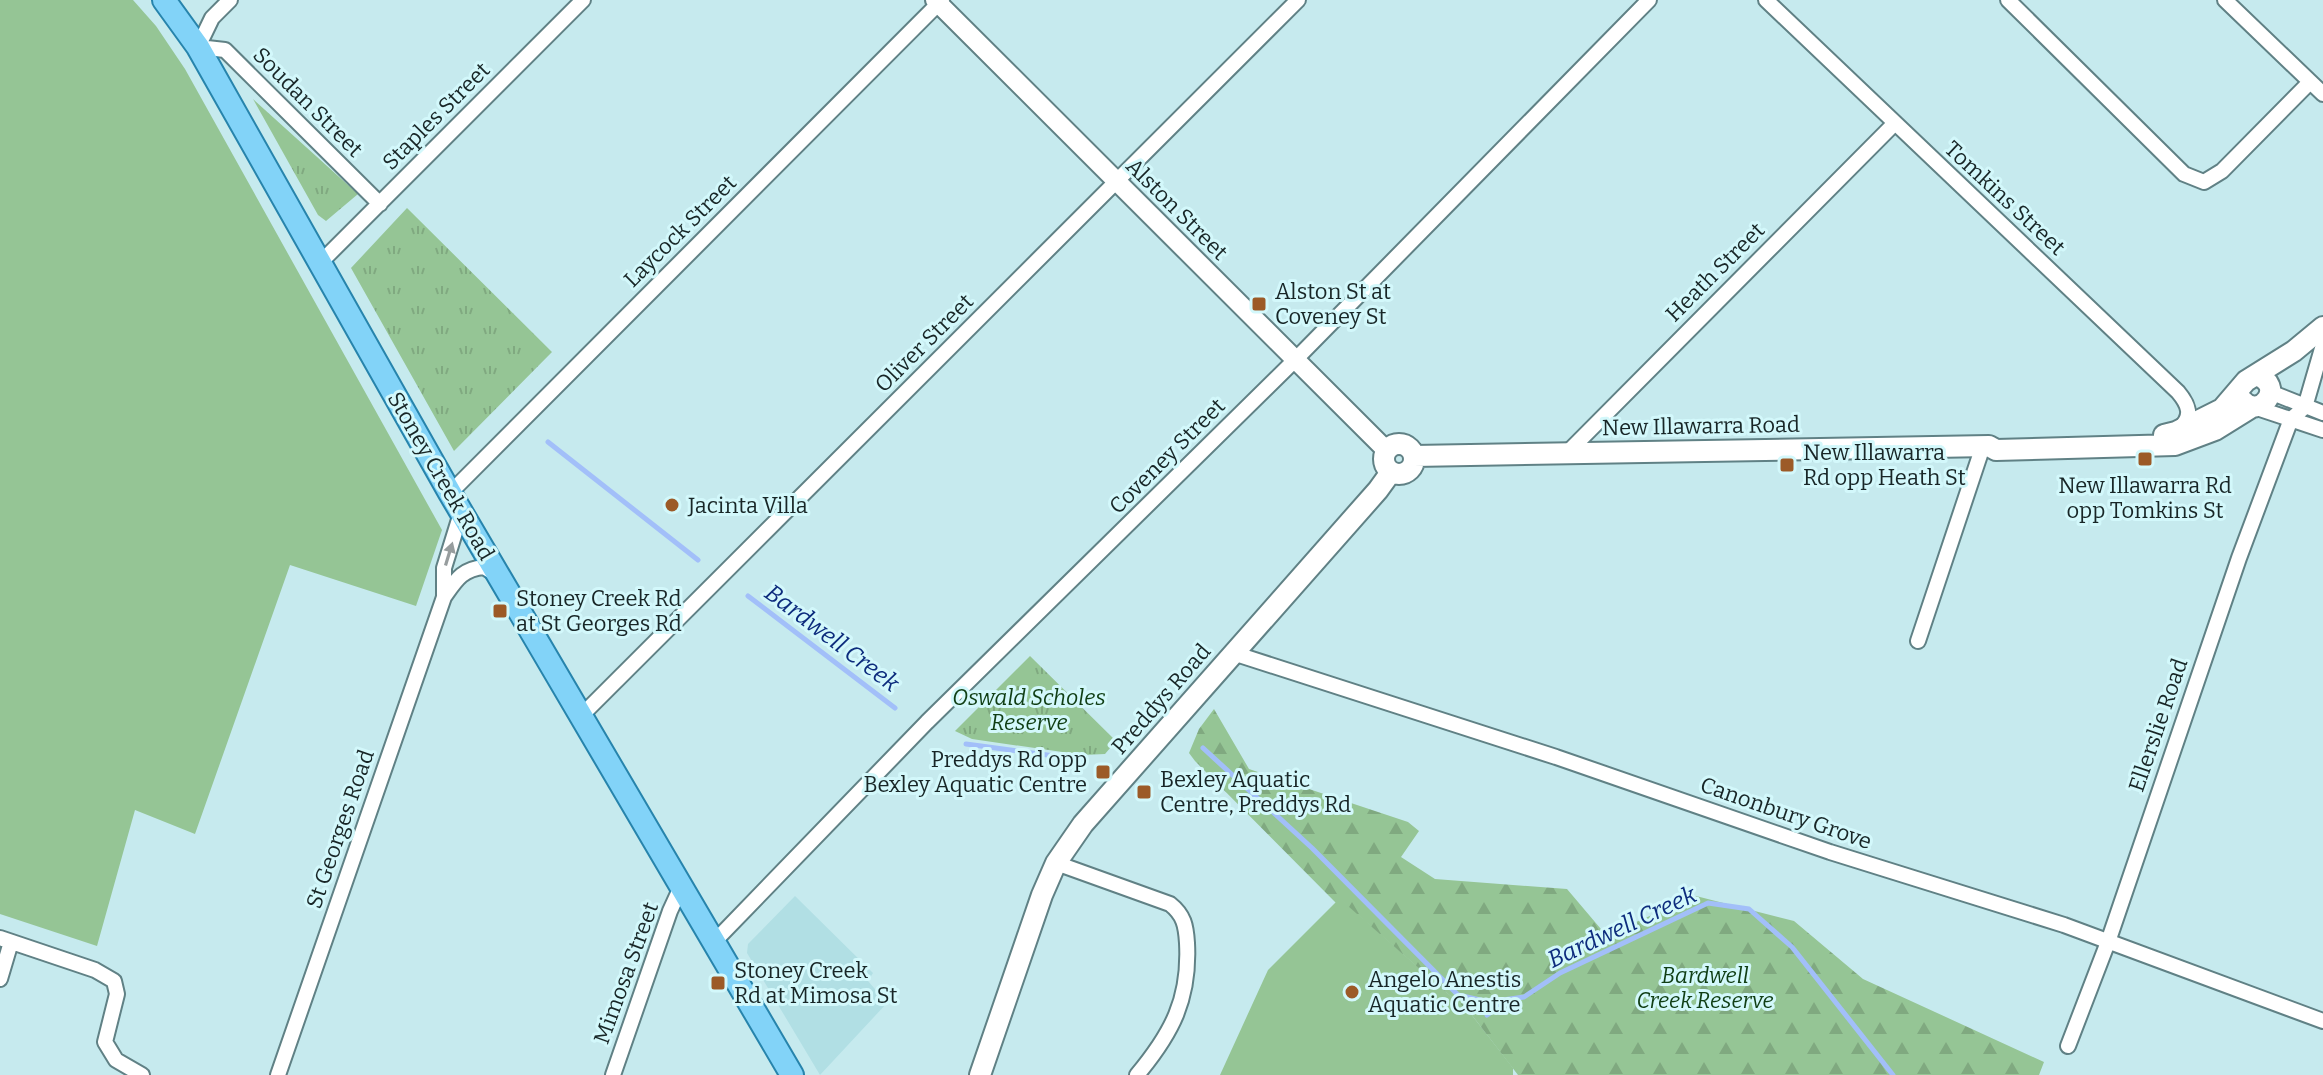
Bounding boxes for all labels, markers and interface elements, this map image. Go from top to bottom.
street label: Soudan Street [247,41,369,163]
street label: Staples Street [377,57,495,175]
street label: Tomkins Street [1939,135,2071,261]
street label: Alston Street [1120,152,1234,266]
street label: Laycock Street [618,169,742,293]
street label: Heath Street [1660,217,1770,327]
place label: Alston St at Coveney St [1275,278,1391,330]
street label: Oliver Street [869,288,979,398]
marker: Alston St at Coveney St [1250,295,1268,313]
street label: Stoney Creek Road [382,387,500,565]
street label: Coveney Street [1103,392,1231,520]
street label: New Illawarra Road [1602,411,1800,441]
place label: New Illawarra Rd opp Heath St [1803,439,1966,491]
marker: New Illawarra Rd opp Tomkins St [2136,450,2154,468]
marker: New Illawarra Rd opp Heath St [1778,456,1796,474]
place label: New Illawarra Rd opp Tomkins St [2058,472,2232,524]
place label: Jacinta Villa [687,492,808,519]
marker: Jacinta Villa [663,496,681,514]
one-way arrow [443,542,456,566]
water label: Bardwell Creek [759,578,905,698]
place label: Stoney Creek Rd at St Georges Rd [516,585,682,637]
marker: Stoney Creek Rd at St Georges Rd [491,602,509,620]
street label: Preddys Road [1106,638,1216,760]
street label: Ellerslie Road [2123,655,2193,795]
park label: Oswald Scholes Reserve [952,684,1106,736]
street label: St Georges Road [300,746,380,912]
place label: Preddys Rd opp Bexley Aquatic Centre [864,746,1087,798]
marker: Preddys Rd opp Bexley Aquatic Centre [1094,763,1112,781]
place label: Bexley Aquatic Centre, Preddys Rd [1160,766,1351,818]
street label: Canonbury Grove [1697,771,1875,855]
marker: Bexley Aquatic Centre, Preddys Rd [1135,783,1153,801]
water label: Bardwell Creek [1543,880,1702,974]
street label: Mimosa Street [588,898,664,1048]
place label: Stoney Creek Rd at Mimosa St [734,957,897,1009]
park label: Bardwell Creek Reserve [1636,962,1774,1014]
place label: Angelo Anestis Aquatic Centre [1368,966,1521,1018]
marker: Stoney Creek Rd at Mimosa St [709,974,727,992]
marker: Angelo Anestis Aquatic Centre [1343,983,1361,1001]

